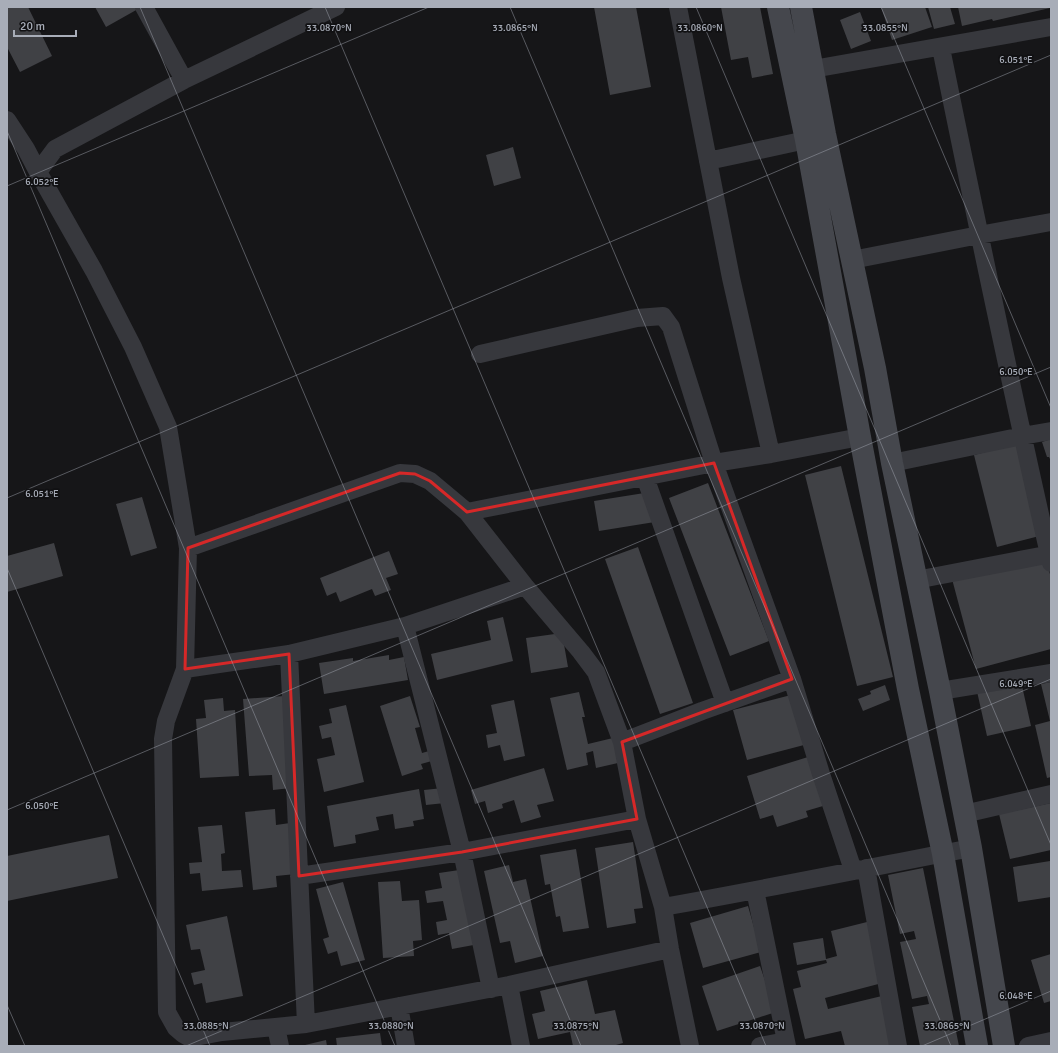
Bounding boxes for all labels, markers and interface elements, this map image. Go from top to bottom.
scale bar [14,12,76,38]
text: 20 m [20,19,45,34]
text: 33.0870°N [306,22,352,34]
text: 33.0865°N [492,22,538,34]
text: 33.0860°N [677,22,723,34]
text: 33.0855°N [862,22,908,34]
text: 6.051°E [999,54,1033,66]
text: 6.052°E [25,176,59,188]
text: 6.050°E [999,366,1033,378]
text: 6.051°E [25,488,59,500]
text: 6.049°E [999,678,1033,690]
text: 6.050°E [25,800,59,812]
text: 6.048°E [999,990,1033,1002]
text: 33.0885°N [183,1020,229,1032]
text: 33.0880°N [368,1020,414,1032]
text: 33.0875°N [553,1020,599,1032]
text: 33.0870°N [739,1020,785,1032]
text: 33.0865°N [924,1020,970,1032]

